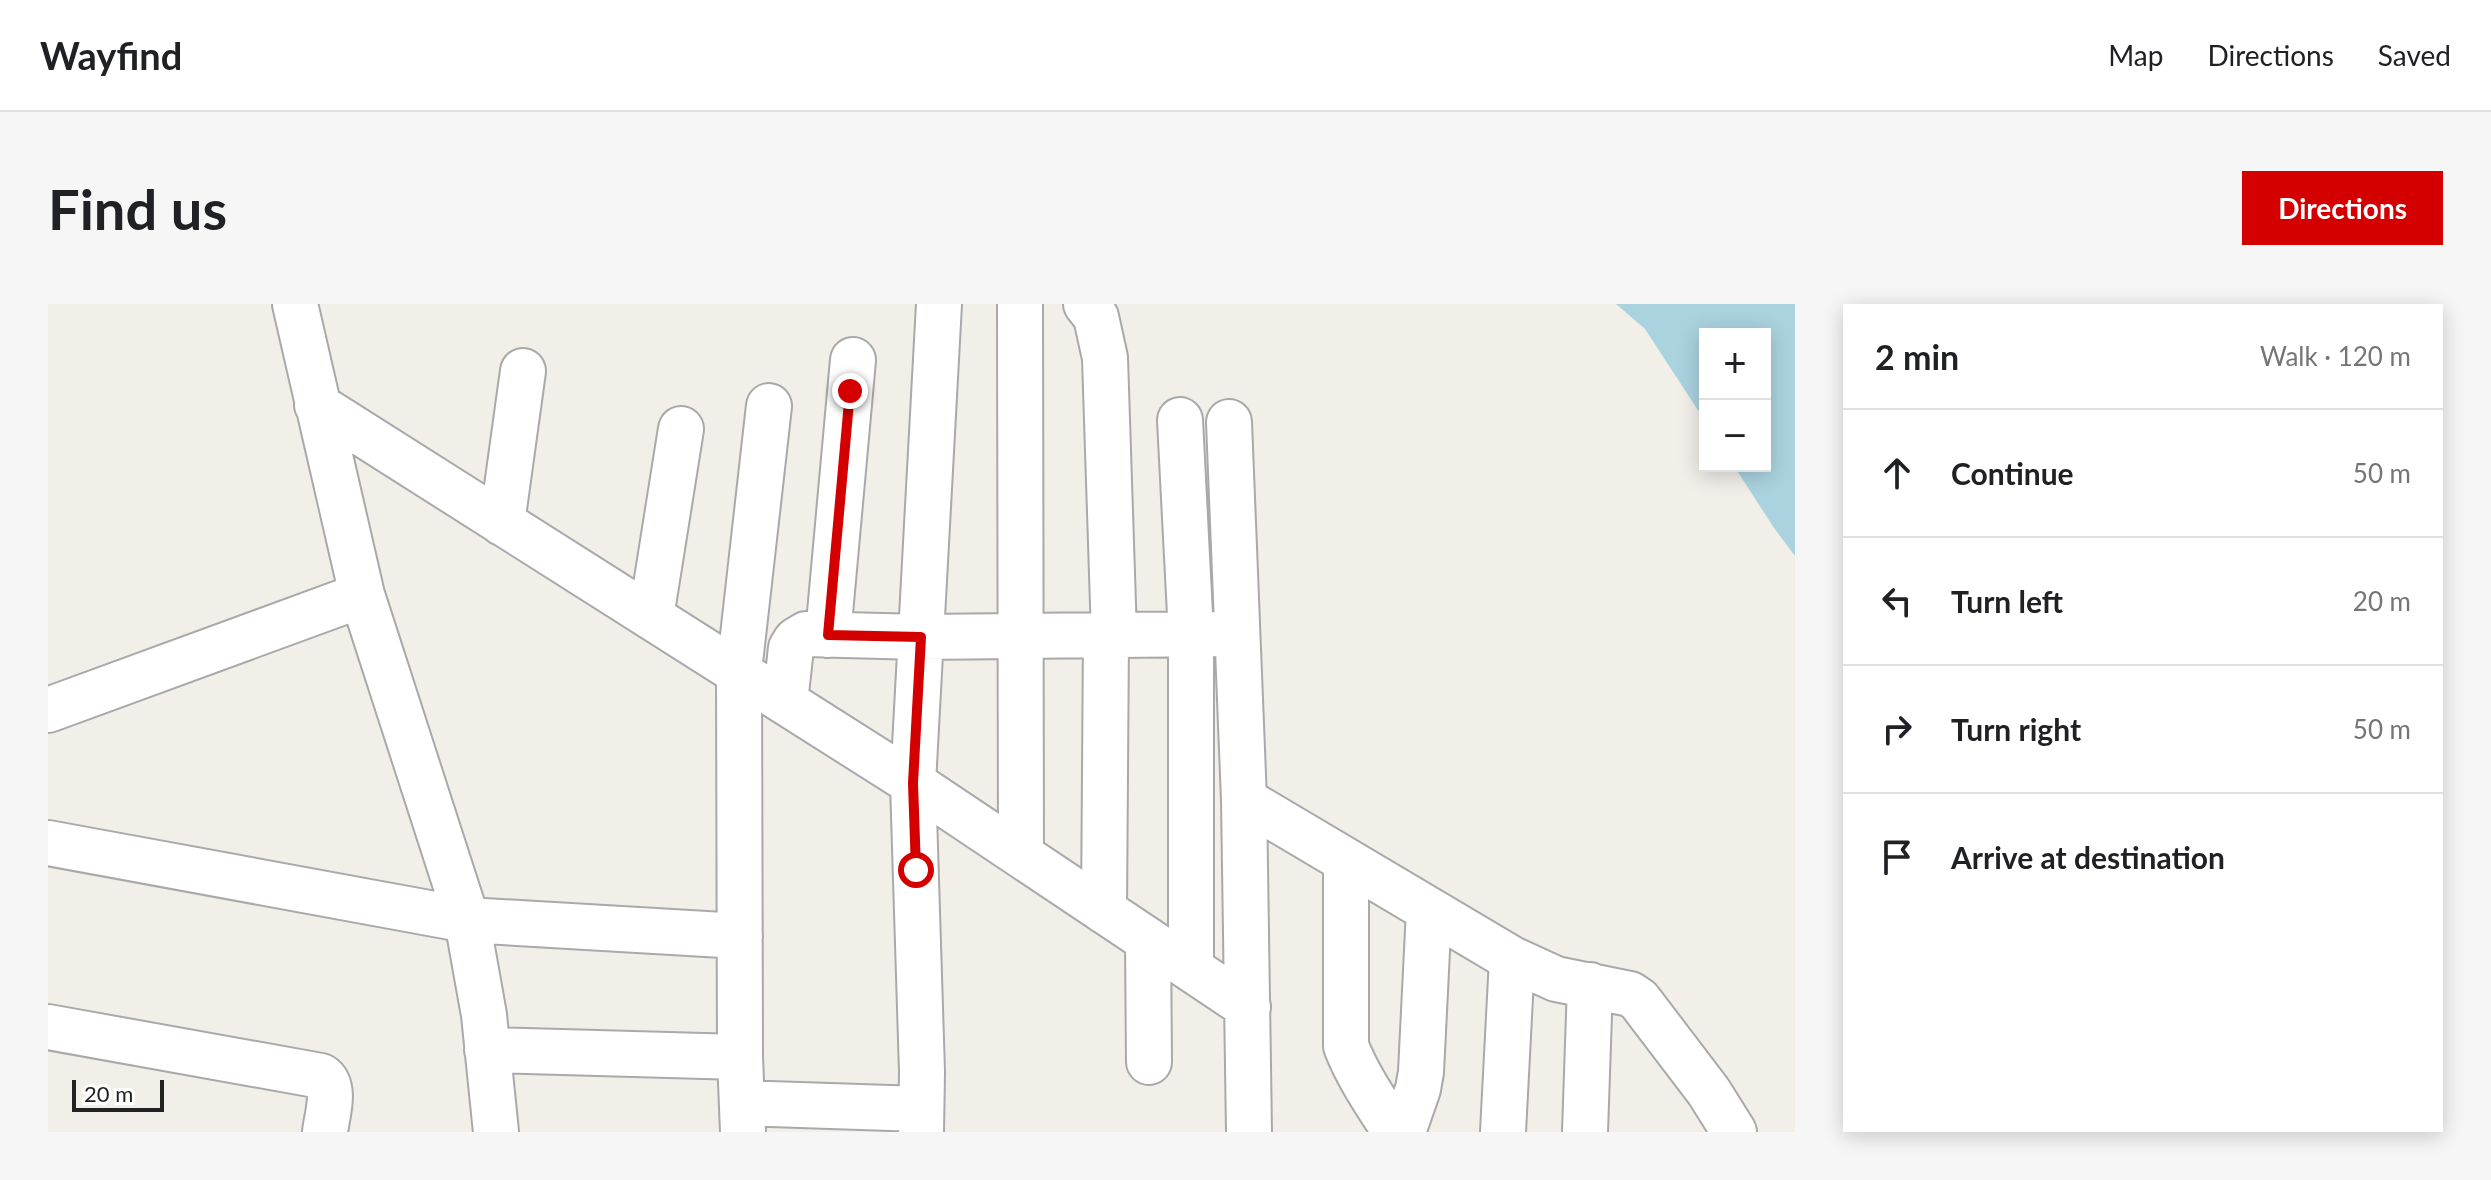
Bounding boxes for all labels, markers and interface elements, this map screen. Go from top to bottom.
text: Wayfind [40,32,182,78]
text: Map [2108,38,2163,72]
text: Directions [2207,38,2334,72]
text: Saved [2378,38,2451,72]
button: Directions [2242,171,2443,245]
text: Find us [48,175,227,242]
map controls [1699,328,1771,472]
button: + [1699,328,1771,400]
text: 2 min [1875,336,1959,377]
text: Walk · 120 m [2260,340,2411,372]
route end [832,373,868,409]
button: − [1699,400,1771,472]
icon: ahead [1875,451,1919,495]
text: Continue [1951,455,2074,491]
text: 50 m [2353,457,2411,489]
icon: left [1875,579,1919,623]
text: Turn left [1951,583,2063,619]
text: 20 m [2353,585,2411,617]
icon: right [1875,707,1919,751]
text: Turn right [1951,711,2081,747]
text: 50 m [2353,713,2411,745]
icon: arrive [1875,835,1919,879]
text: Arrive at destination [1951,839,2225,875]
route start [898,852,934,888]
scale bar [72,1076,164,1112]
text: 20 m [84,1080,133,1107]

